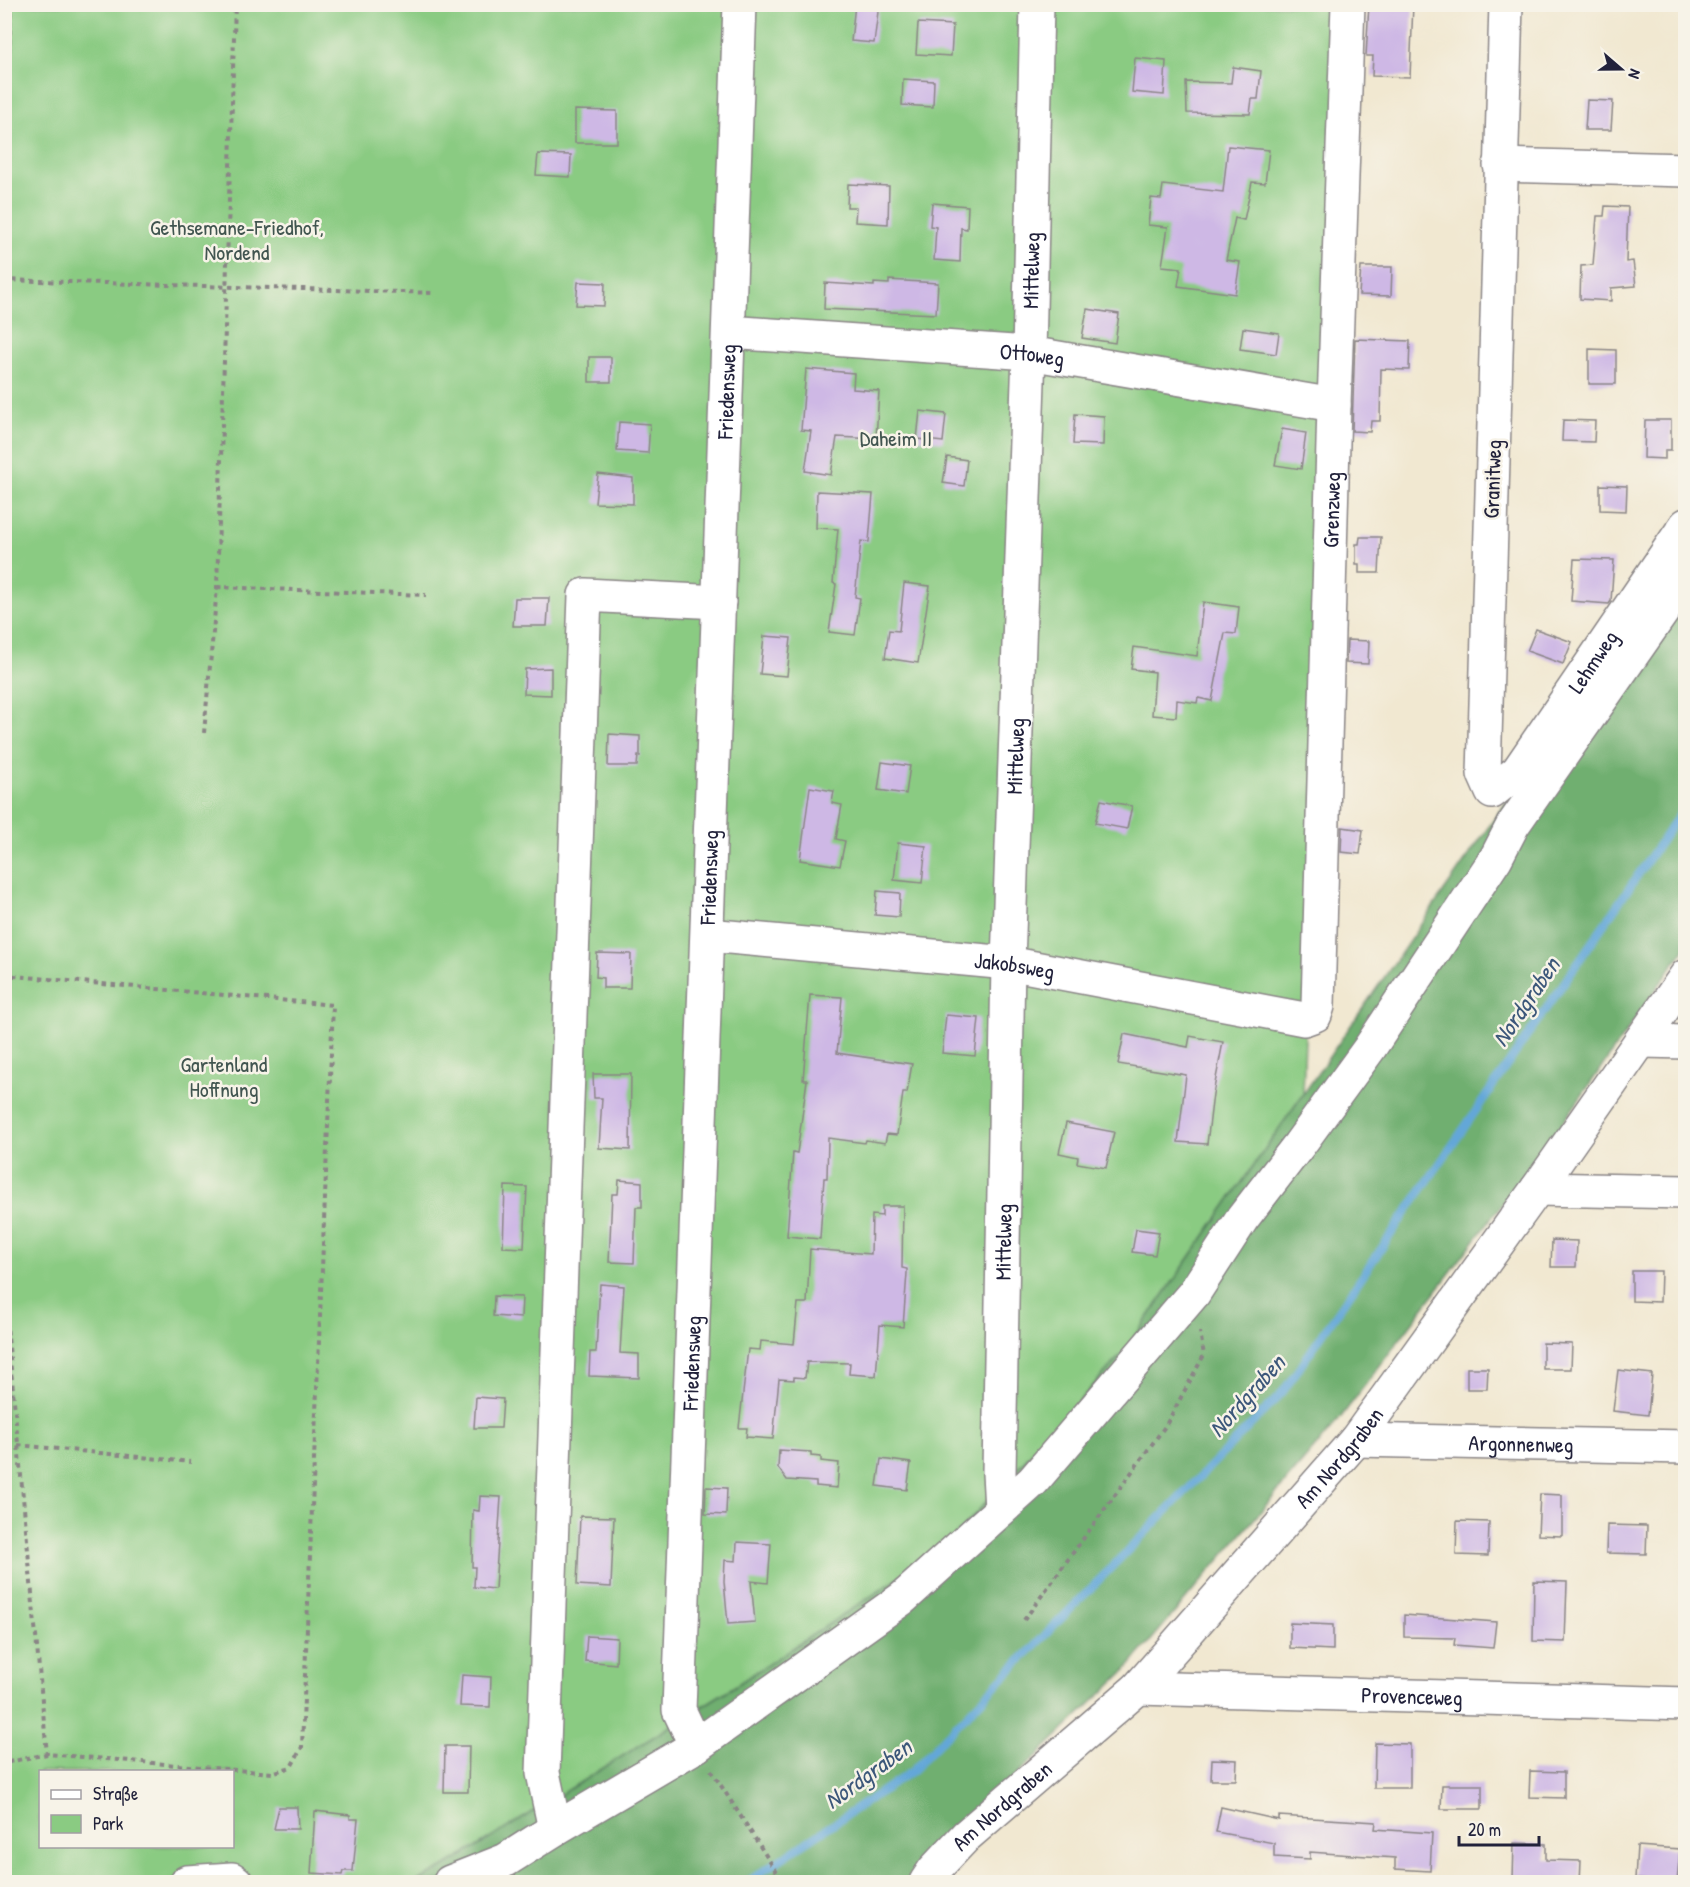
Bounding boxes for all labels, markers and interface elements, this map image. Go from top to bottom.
north arrow [1591,39,1651,99]
text: N [1623,66,1647,82]
park label: Gethsemane-Friedhof, Nordend [150,212,324,267]
street label: Mittelweg [1015,232,1047,309]
street label: Ottoweg [999,336,1067,374]
street label: Friedensweg [709,344,743,441]
park label: Daheim II [860,423,932,453]
street label: Granitweg [1476,439,1508,519]
street label: Grenzweg [1315,472,1347,548]
street label: Lehmweg [1561,624,1625,699]
street label: Mittelweg [999,717,1031,795]
street label: Friedensweg [692,829,725,926]
street label: Jakobsweg [973,945,1057,987]
water label: Nordgraben [1484,949,1569,1053]
park label: Gartenland Hoffnung [181,1049,268,1104]
street label: Mittelweg [987,1204,1019,1281]
street label: Friedensweg [675,1315,708,1412]
water label: Nordgraben [1201,1346,1294,1444]
street label: Am Nordgraben [1288,1401,1390,1514]
street label: Argonnenweg [1468,1427,1574,1460]
street label: Provenceweg [1361,1680,1463,1712]
water label: Nordgraben [817,1729,920,1817]
street label: Am Nordgraben [945,1754,1058,1857]
legend [39,1770,234,1848]
text: Straße [93,1781,138,1806]
scale bar [1459,1809,1538,1847]
text: Park [93,1811,124,1836]
text: 20 m [1468,1817,1501,1842]

